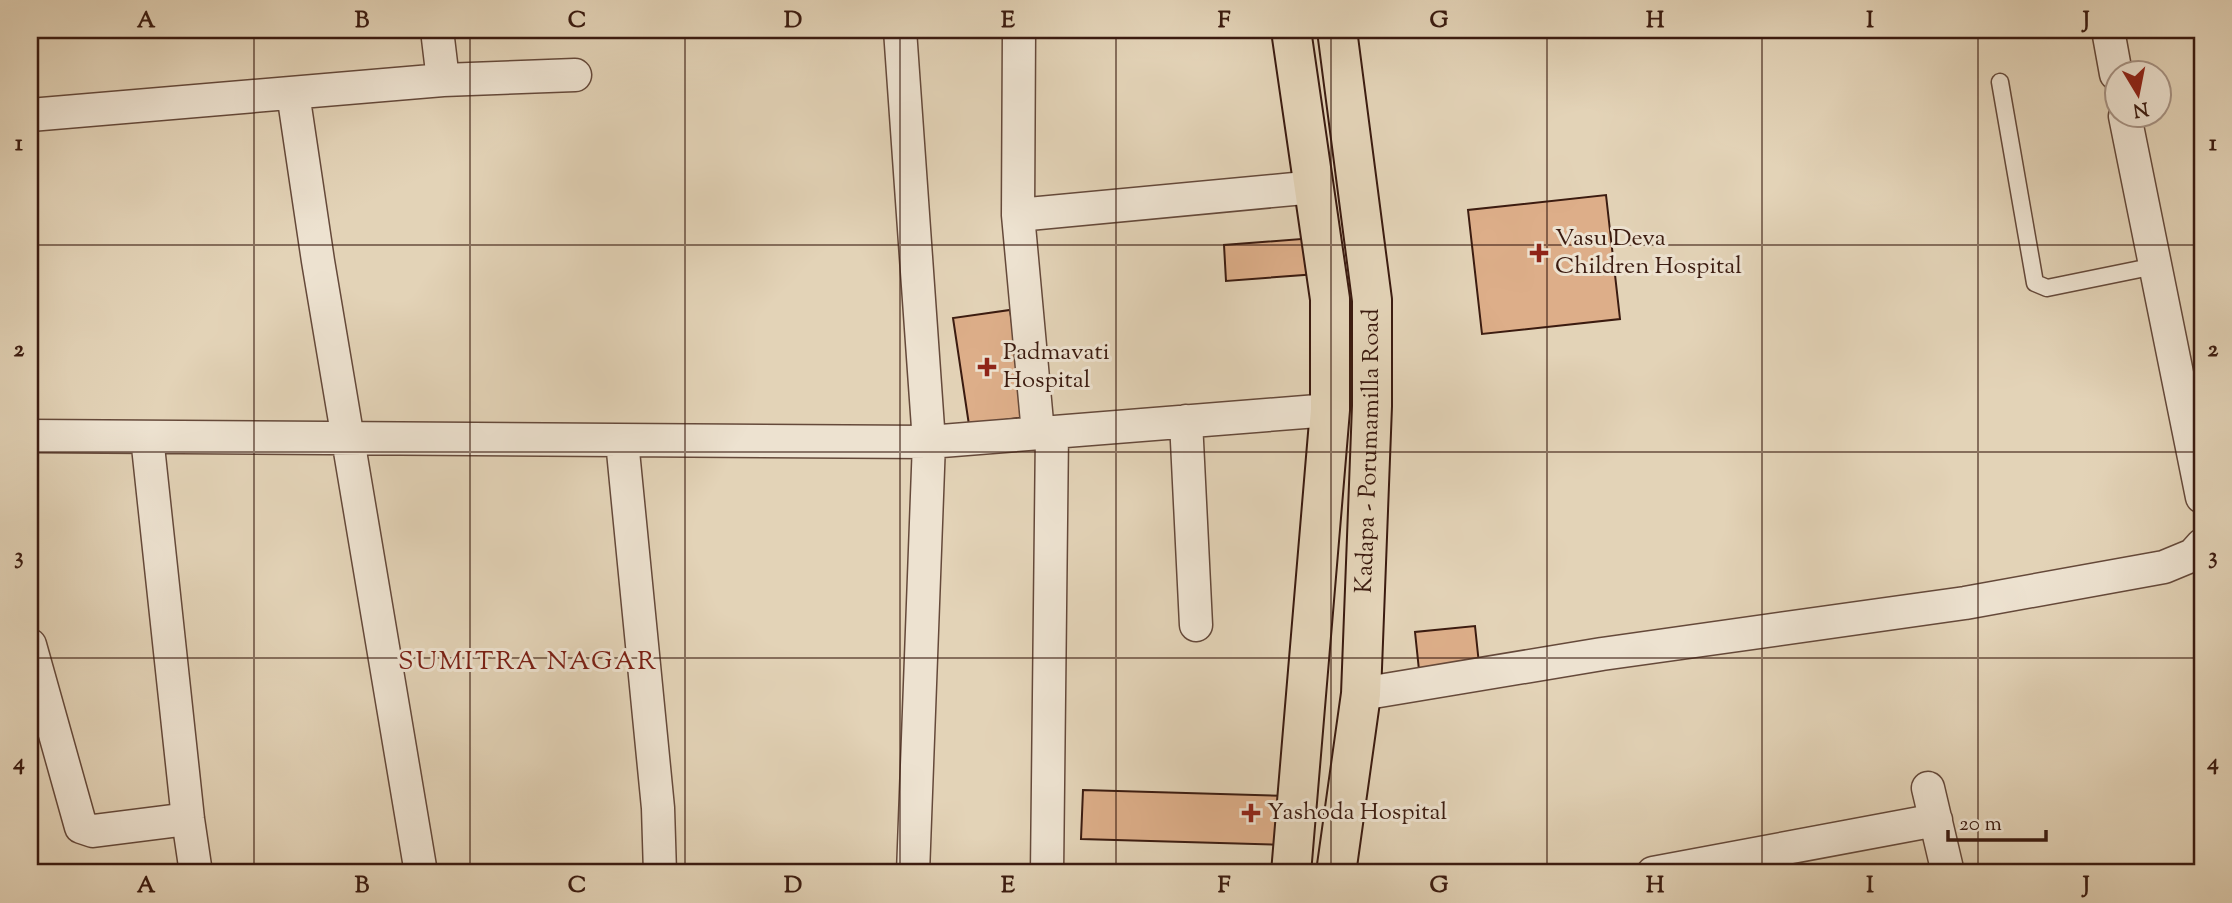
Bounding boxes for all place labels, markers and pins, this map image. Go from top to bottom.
place label: Vasu Deva Children Hospital [1555,222,1742,284]
marker: Vasu Deva Children Hospital [1529,243,1549,263]
place label: Padmavati Hospital [1003,336,1110,398]
marker: Padmavati Hospital [977,357,997,377]
place label: Yashoda Hospital [1267,796,1447,830]
marker: Yashoda Hospital [1241,803,1261,823]

